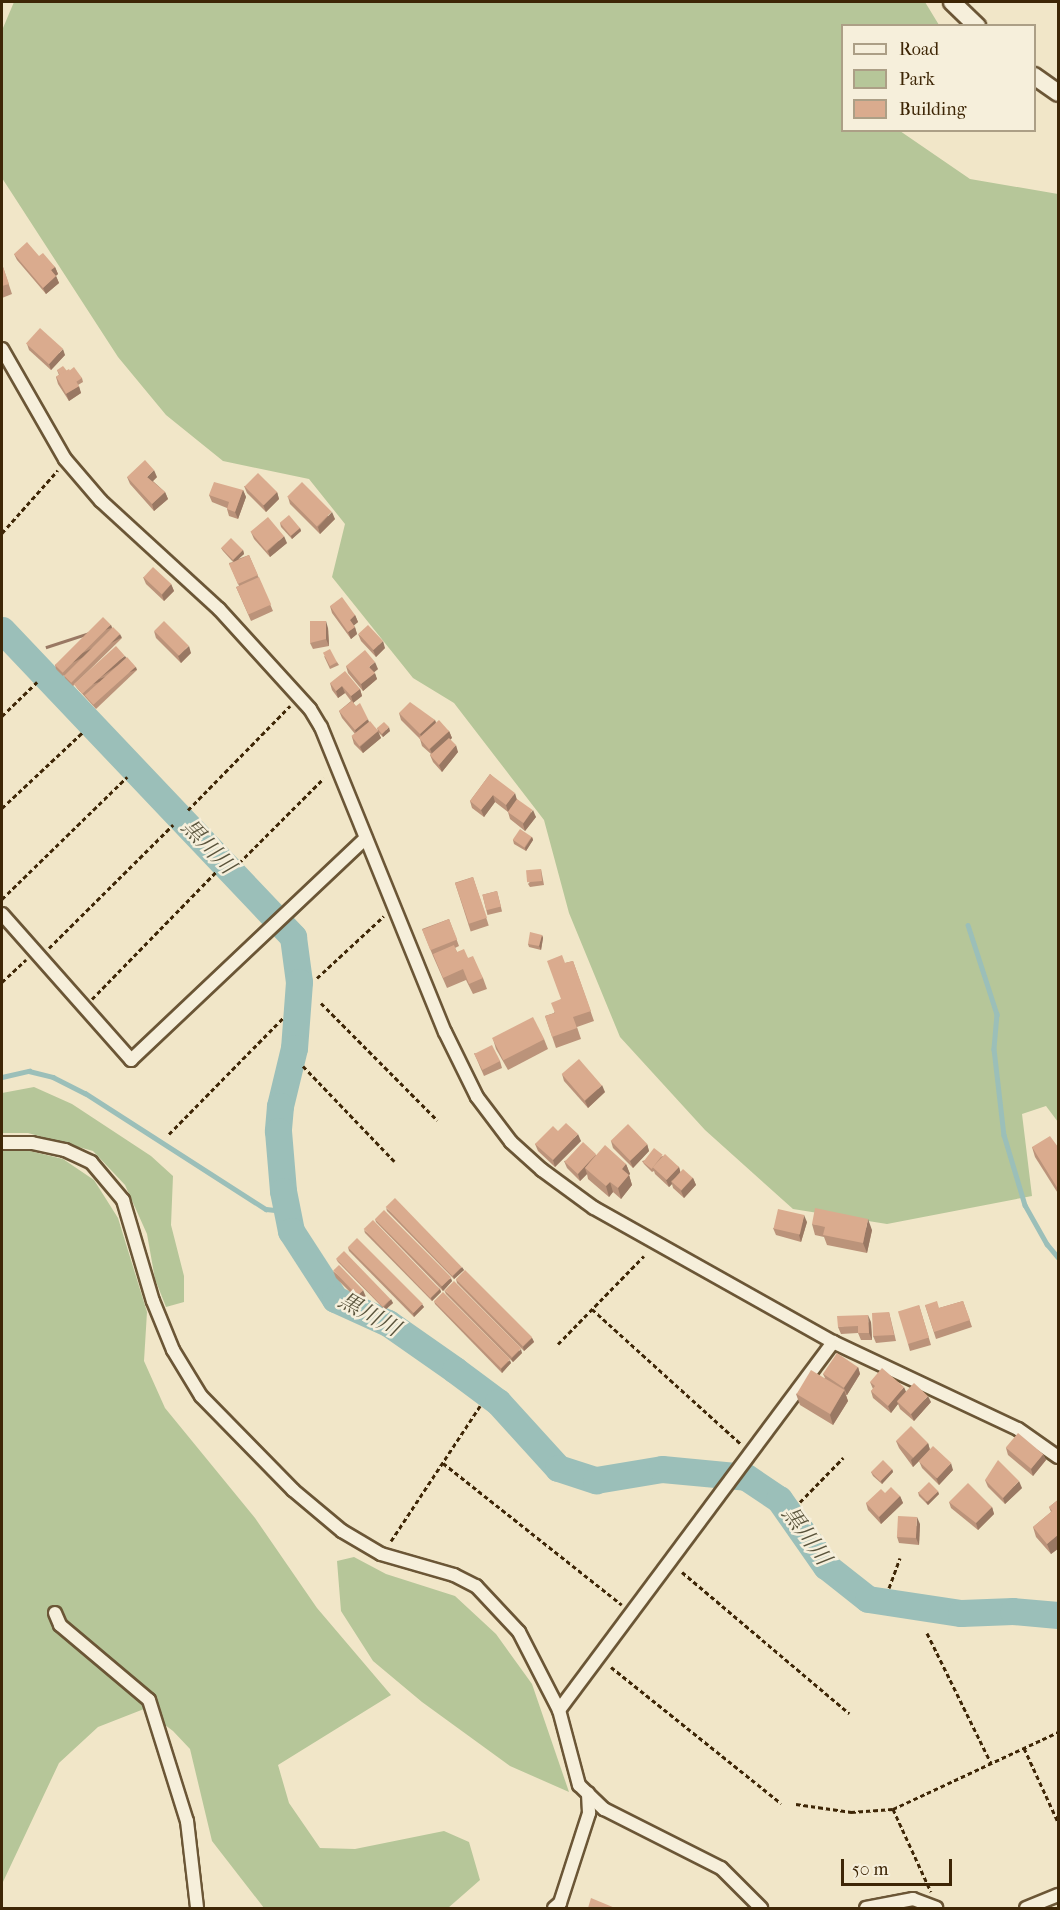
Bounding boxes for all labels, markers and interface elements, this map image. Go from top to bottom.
legend [841,24,1036,132]
text: Road [899,39,939,60]
text: Park [899,69,935,90]
text: Building [899,99,966,120]
water label: 黒川川 [176,814,240,880]
water label: 黒川川 [334,1287,404,1343]
water label: 黒川川 [776,1502,836,1570]
scale bar [844,1847,955,1885]
text: 50 m [852,1859,888,1880]

